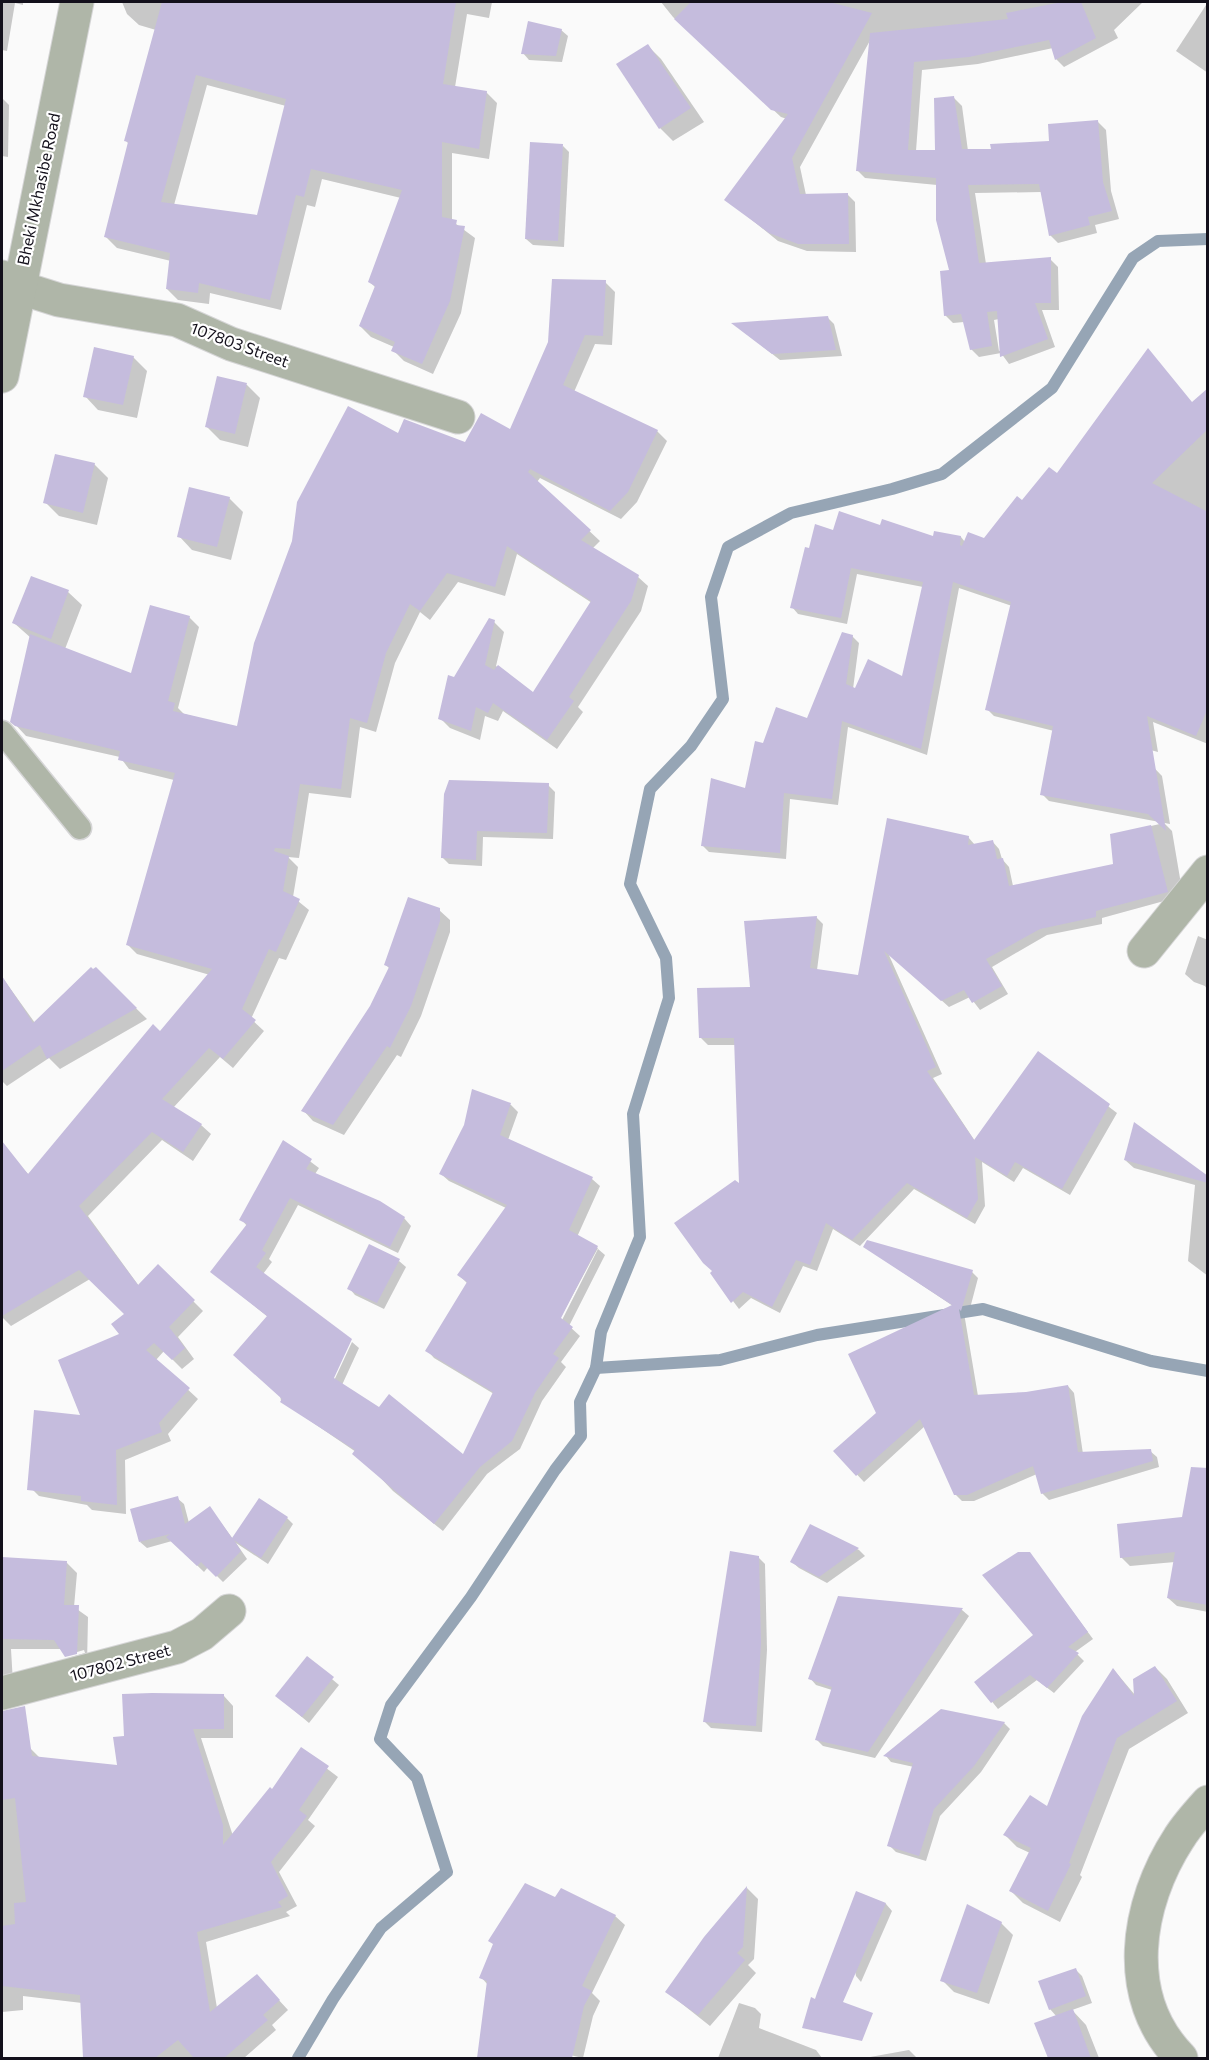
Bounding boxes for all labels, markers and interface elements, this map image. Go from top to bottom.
street label: Bheki Mkhasibe Road [13,111,63,267]
street label: 107803 Street [188,317,292,371]
street label: 107802 Street [68,1639,173,1684]

